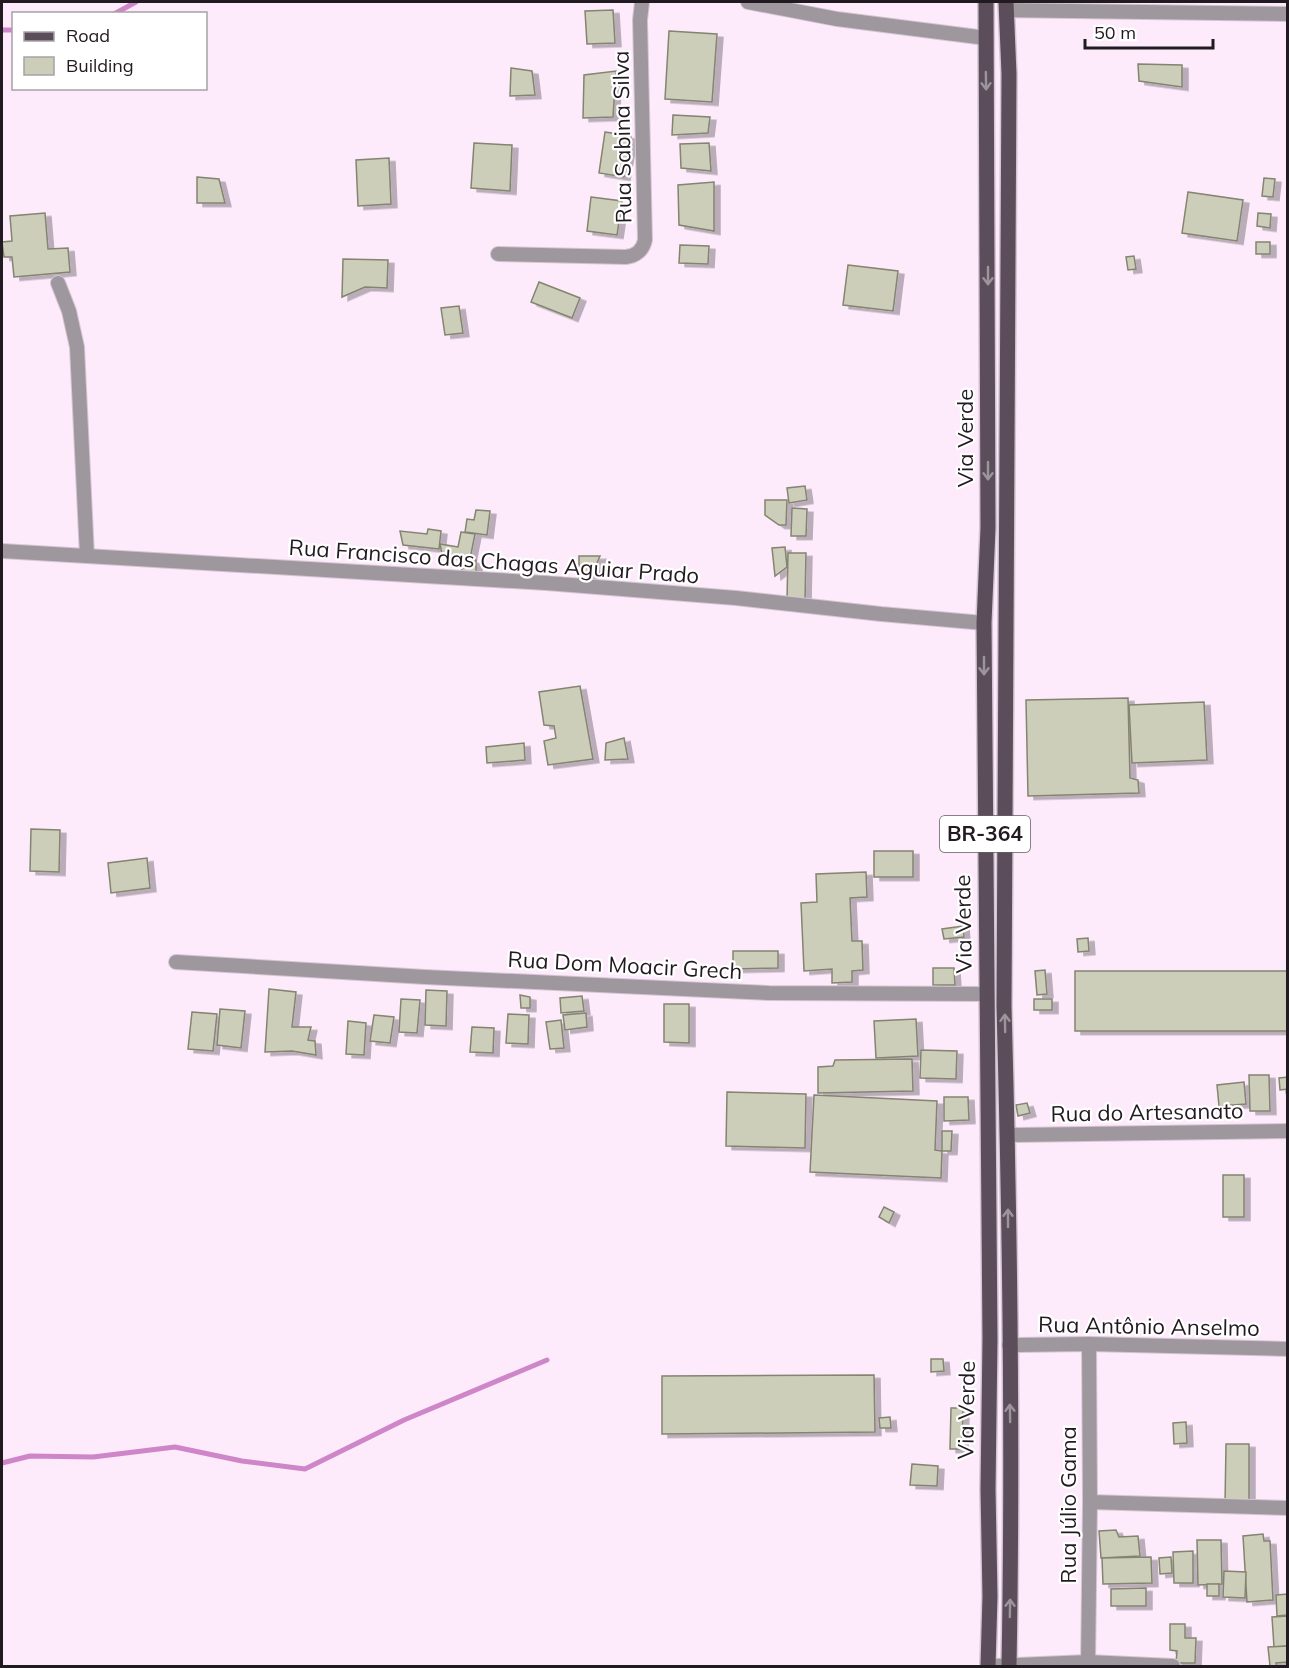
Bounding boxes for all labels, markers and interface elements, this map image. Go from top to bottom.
legend [12,12,207,90]
scale bar [1085,12,1212,50]
text: 50 m [1094,21,1136,44]
text: Road [66,24,110,47]
street label: Rua Sabina Silva [606,50,638,224]
text: Building [66,54,134,77]
one-way arrow [981,70,992,90]
one-way arrow [982,265,994,285]
street label: Via Verde [951,389,979,487]
one-way arrow [982,460,994,480]
street label: Rua Francisco das Chagas Aguiar Prado [288,533,700,589]
one-way arrow [978,655,990,675]
road number: BR-364 [940,816,1030,852]
street label: Via Verde [948,874,978,974]
street label: Rua Dom Moacir Grech [507,945,743,985]
one-way arrow [999,1014,1011,1034]
street label: Rua do Artesanato [1050,1096,1244,1128]
one-way arrow [1002,1209,1014,1229]
street label: Rua Antônio Anselmo [1038,1310,1260,1342]
street label: Via Verde [951,1360,981,1460]
one-way arrow [1004,1404,1016,1424]
street label: Rua Júlio Gama [1054,1426,1082,1584]
one-way arrow [1004,1599,1016,1619]

